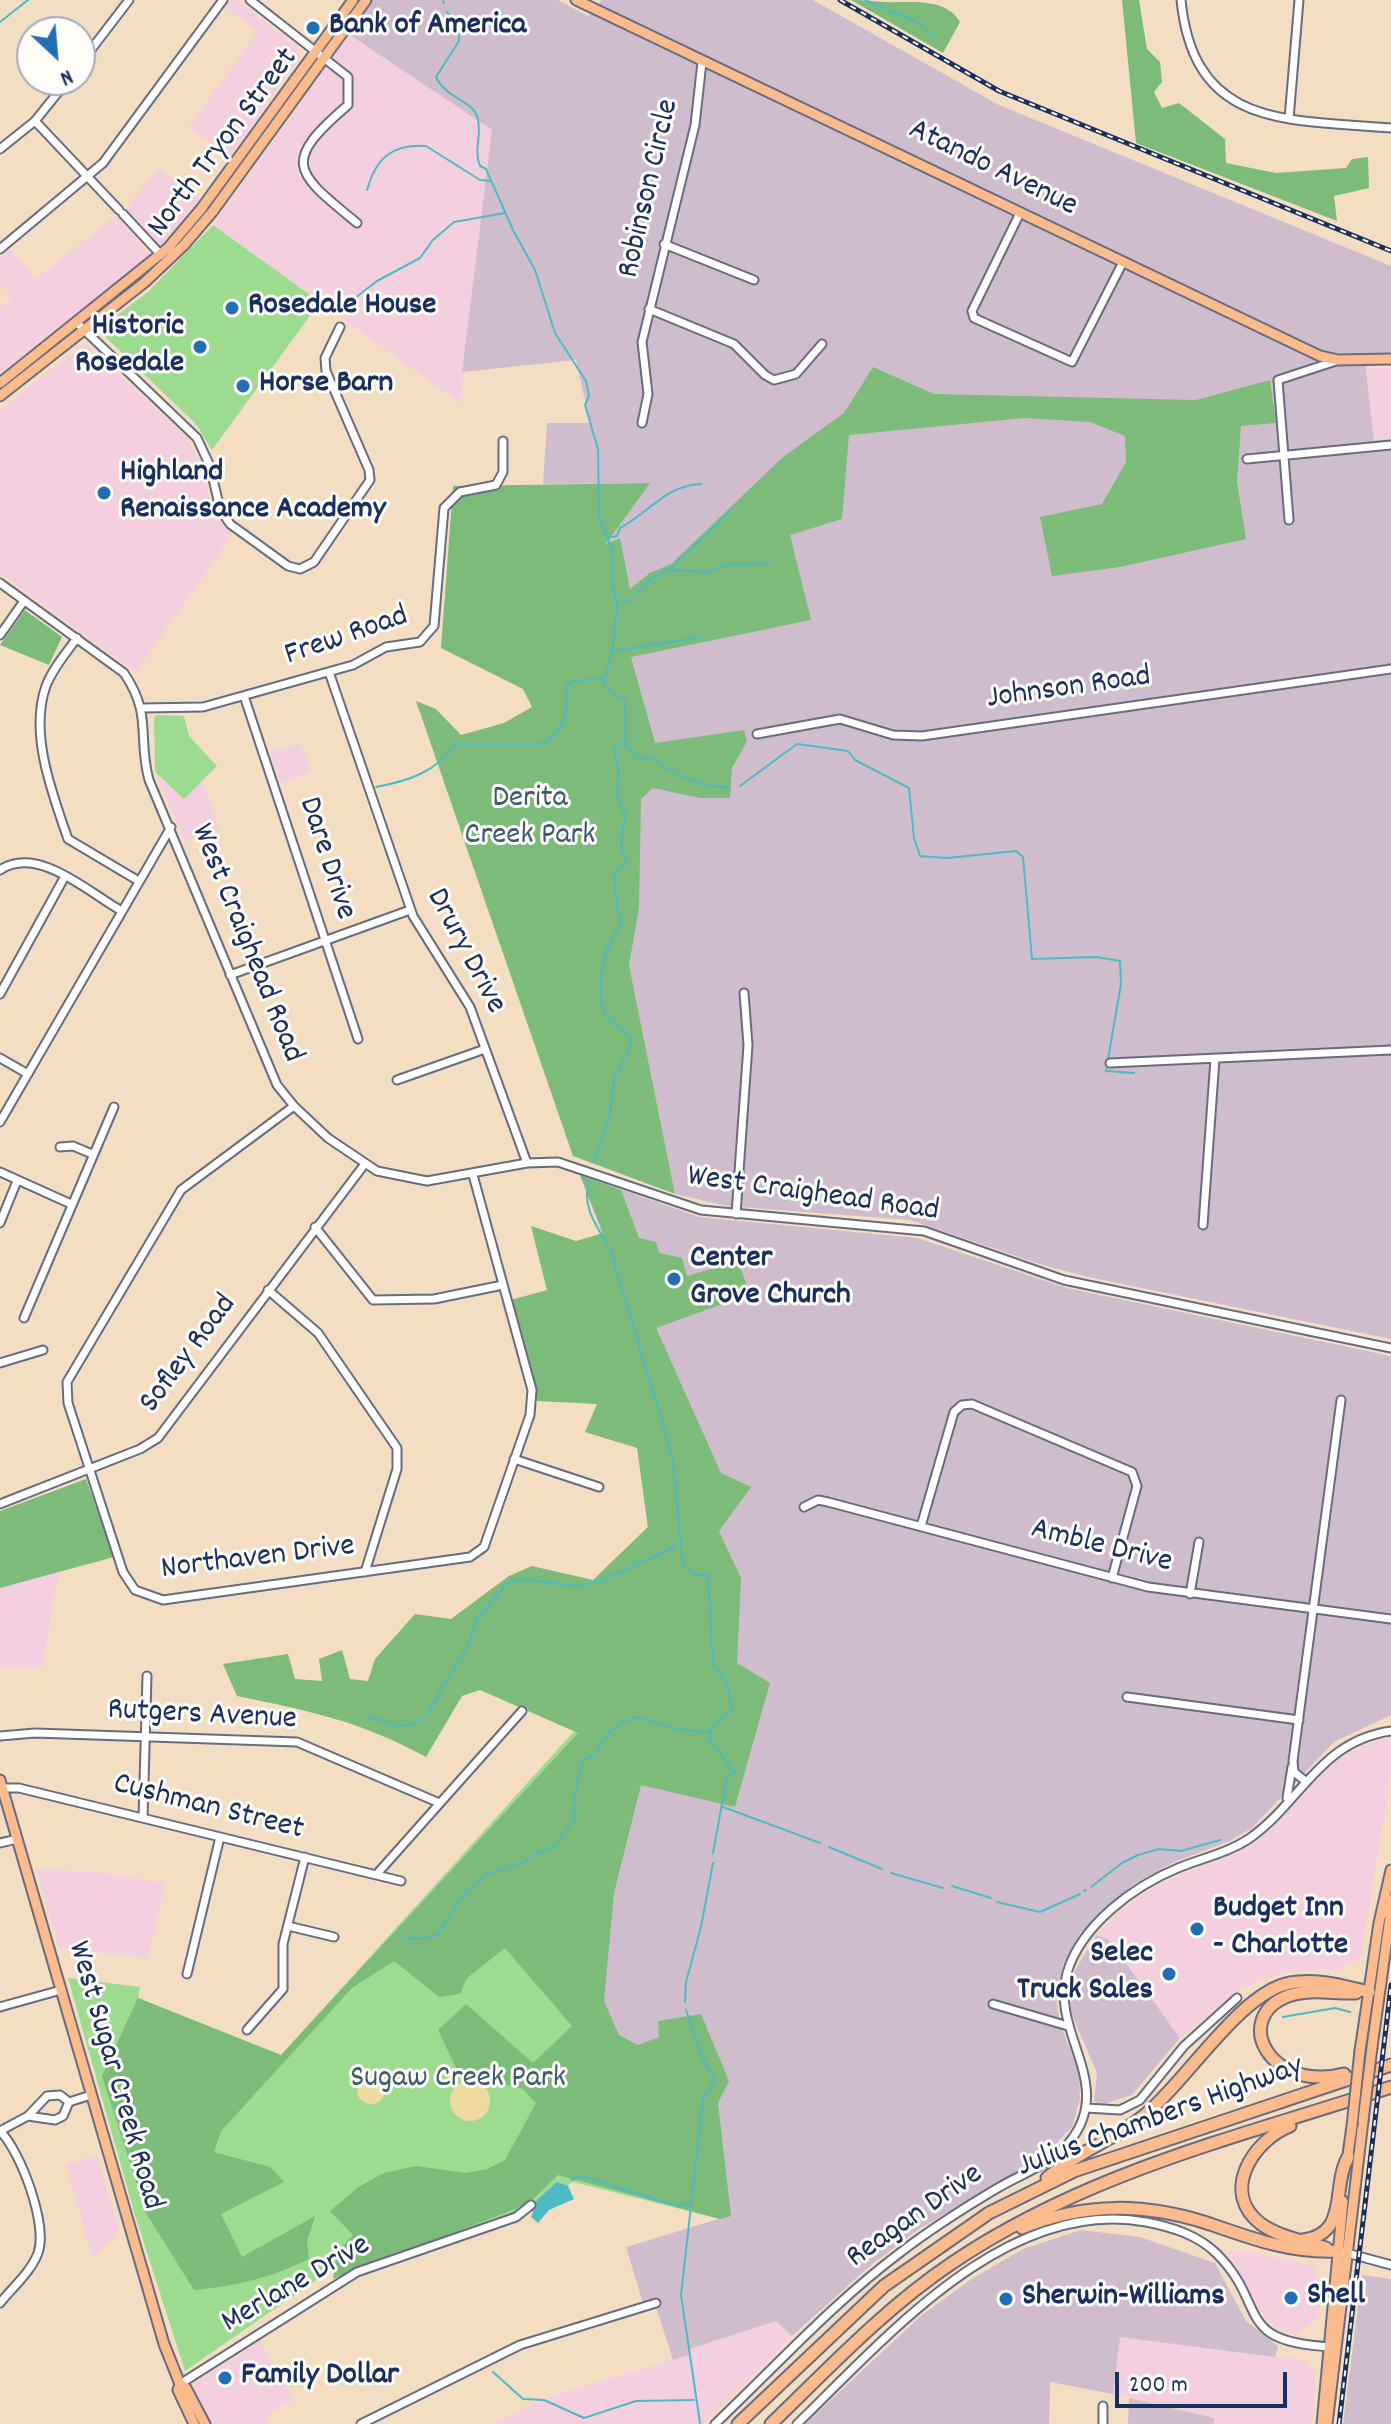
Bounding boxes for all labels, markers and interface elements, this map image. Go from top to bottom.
place label: Bank of America [329,9,526,47]
north arrow [16,16,96,96]
marker: Bank of America [304,19,322,37]
street label: North Tryon Street [141,42,309,246]
text: N [54,60,78,93]
street label: Robinson Circle [612,96,690,282]
street label: Atando Avenue [901,113,1083,227]
place label: Rosedale House [248,289,436,327]
marker: Rosedale House [223,299,241,317]
place label: Historic Rosedale [75,310,184,385]
marker: Historic Rosedale [191,338,209,356]
place label: Horse Barn [259,367,393,405]
marker: Horse Barn [234,377,252,395]
place label: Highland Renaissance Academy [120,456,386,531]
marker: Highland Renaissance Academy [95,484,113,502]
street label: Frew Road [280,599,414,677]
street label: Johnson Road [985,660,1153,720]
park label: Derita Creek Park [465,782,595,857]
street label: Dare Drive [287,793,363,925]
street label: West Craighead Road [180,819,310,1069]
street label: Drury Drive [415,883,513,1021]
street label: West Craighead Road [685,1159,941,1233]
place label: Center Grove Church [690,1242,851,1317]
marker: Center Grove Church [665,1270,683,1288]
street label: Sofley Road [133,1288,247,1422]
street label: Amble Drive [1026,1512,1176,1584]
street label: Northaven Drive [159,1529,357,1591]
street label: Rutgers Avenue [106,1693,298,1741]
street label: Cushman Street [109,1767,307,1851]
place label: Budget Inn - Charlotte [1213,1892,1348,1967]
marker: Budget Inn - Charlotte [1188,1920,1206,1938]
street label: West Sugar Creek Road [56,1937,170,2215]
place label: Selec Truck Sales [1017,1937,1153,2012]
marker: Selec Truck Sales [1160,1965,1178,1983]
street label: Julius Chambers Highway [1013,2049,1309,2189]
park label: Sugaw Creek Park [350,2062,566,2100]
street label: Reagan Drive [840,2157,992,2279]
street label: Merlane Drive [216,2228,378,2344]
place label: Shell [1307,2279,1365,2317]
place label: Sherwin-Williams [1022,2280,1225,2318]
marker: Shell [1282,2289,1300,2307]
marker: Sherwin-Williams [997,2290,1015,2308]
scale bar [1119,2356,1291,2406]
place label: Family Dollar [241,2359,399,2397]
marker: Family Dollar [216,2369,234,2387]
text: 200 m [1129,2369,1188,2403]

